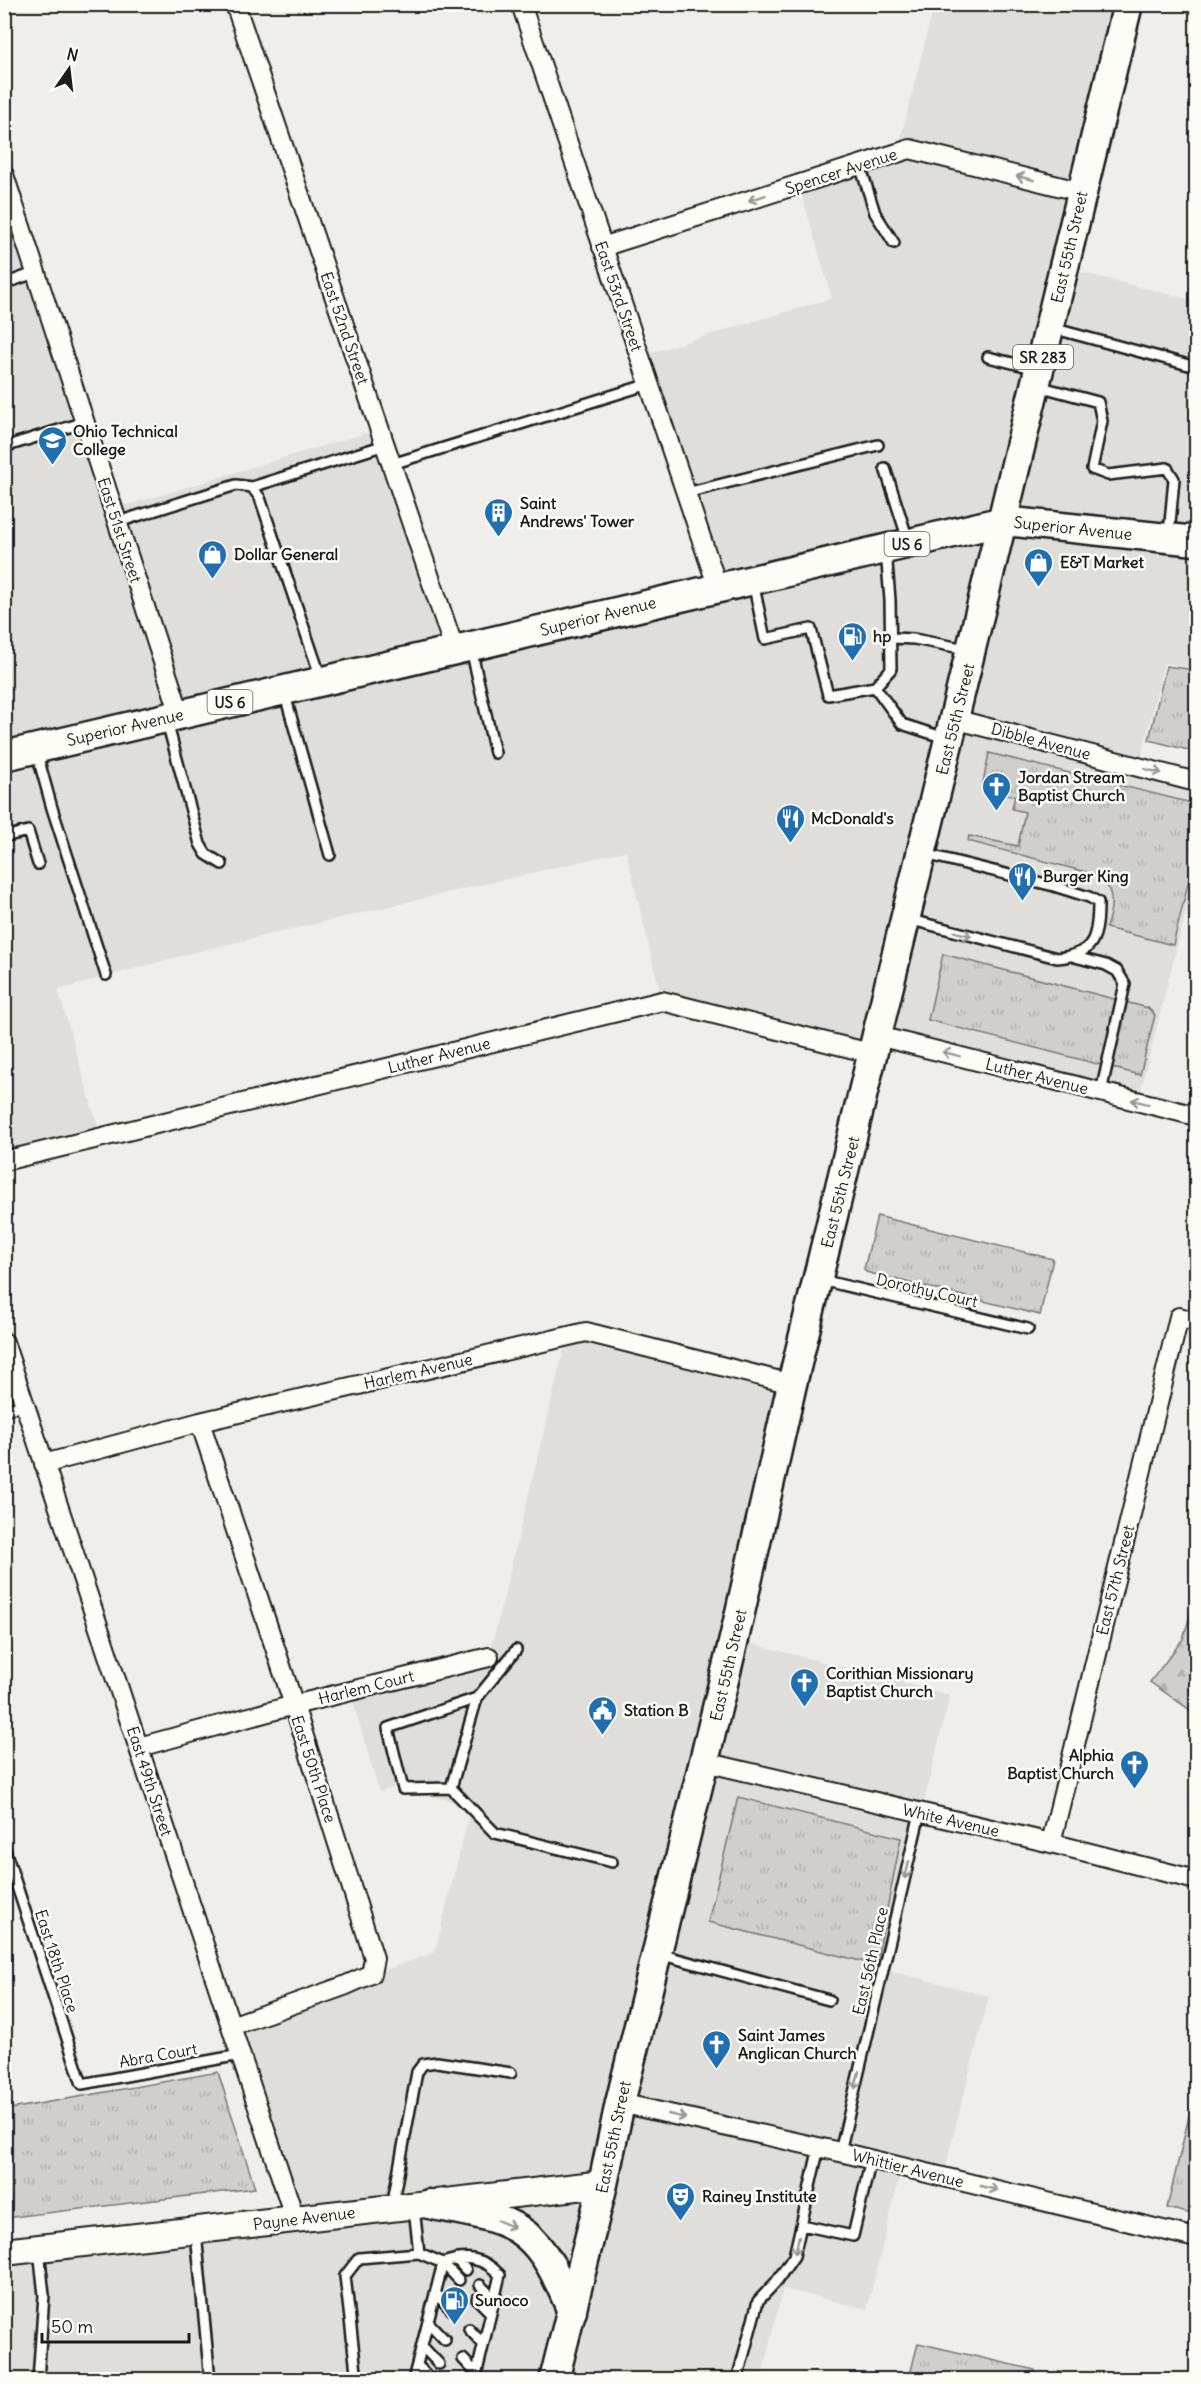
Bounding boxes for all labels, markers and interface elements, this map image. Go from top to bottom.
north arrow [39,39,99,99]
text: N [65,43,80,65]
street label: Spencer Avenue [783,144,899,198]
one-way arrow [1016,172,1035,184]
street label: East 55th Street [1046,188,1092,305]
one-way arrow [748,193,767,204]
street label: East 53rd Street [591,238,647,354]
street label: East 52nd Street [316,269,374,388]
road number: SR 283 [1013,345,1073,369]
place label: Ohio Technical College [73,421,178,460]
school or university icon: Ohio Technical College [36,424,68,466]
street label: East 51st Street [94,475,147,586]
place label: Saint Andrews' Tower [520,493,635,531]
building icon: Saint Andrews' Tower [483,496,515,538]
street label: Superior Avenue [1013,512,1133,544]
road number: US 6 [884,532,930,556]
shop icon: Dollar General [197,538,229,580]
place label: Dollar General [234,544,338,564]
shop icon: E&T Market [1023,546,1055,588]
place label: E&T Market [1060,552,1144,572]
street label: Superior Avenue [538,592,658,640]
fuel station icon: hp [836,620,868,662]
place label: hp [873,626,891,647]
street label: East 55th Street [931,661,979,777]
road number: US 6 [208,690,252,714]
street label: Superior Avenue [65,704,185,750]
street label: Dibble Avenue [989,718,1093,764]
one-way arrow [1143,766,1162,777]
place label: Jordan Stream Baptist Church [1018,767,1125,806]
church icon: Jordan Stream Baptist Church [981,770,1013,812]
restaurant icon: McDonald's [774,802,806,844]
place label: McDonald's [811,808,894,828]
restaurant icon: Burger King [1006,860,1038,902]
place label: Burger King [1043,866,1129,887]
one-way arrow [953,928,972,940]
street label: Luther Avenue [386,1033,492,1077]
one-way arrow [941,1048,960,1060]
street label: Luther Avenue [984,1054,1090,1098]
one-way arrow [1131,1095,1150,1107]
street label: East 55th Street [816,1134,864,1250]
street label: Dorothy Court [874,1269,980,1312]
street label: Harlem Avenue [362,1349,474,1393]
street label: East 57th Street [1092,1522,1139,1637]
street label: East 55th Street [705,1606,751,1723]
place label: Corithian Missionary Baptist Church [826,1663,974,1702]
street label: Harlem Court [316,1665,416,1709]
church icon: Corithian Missionary Baptist Church [789,1666,821,1708]
public building icon: Station B [587,1694,619,1736]
place label: Station B [624,1700,689,1720]
street label: East 50th Place [287,1713,341,1825]
street label: East 49th Street [123,1724,177,1839]
place label: Alphia Baptist Church [1007,1745,1114,1784]
church icon: Alphia Baptist Church [1119,1748,1151,1790]
street label: White Avenue [901,1799,1001,1841]
one-way arrow [901,1860,912,1879]
street label: East 56th Place [848,1905,892,2017]
street label: East 18th Place [31,1907,83,2015]
place label: Saint James Anglican Church [738,2025,857,2064]
church icon: Saint James Anglican Church [701,2028,733,2070]
street label: Abra Court [117,2038,199,2072]
one-way arrow [851,2070,863,2089]
street label: East 55th Street [591,2078,635,2195]
one-way arrow [667,2110,686,2122]
street label: Whittier Avenue [850,2144,966,2192]
theatre icon: Rainey Institute [665,2180,697,2222]
one-way arrow [979,2183,999,2194]
place label: Rainey Institute [702,2186,817,2207]
street label: Payne Avenue [252,2202,356,2234]
one-way arrow [496,2219,514,2230]
one-way arrow [790,2236,802,2255]
fuel station icon: Sunoco [438,2284,470,2326]
place label: Sunoco [475,2290,529,2310]
scale bar [42,2306,189,2344]
text: 50 m [51,2315,93,2338]

